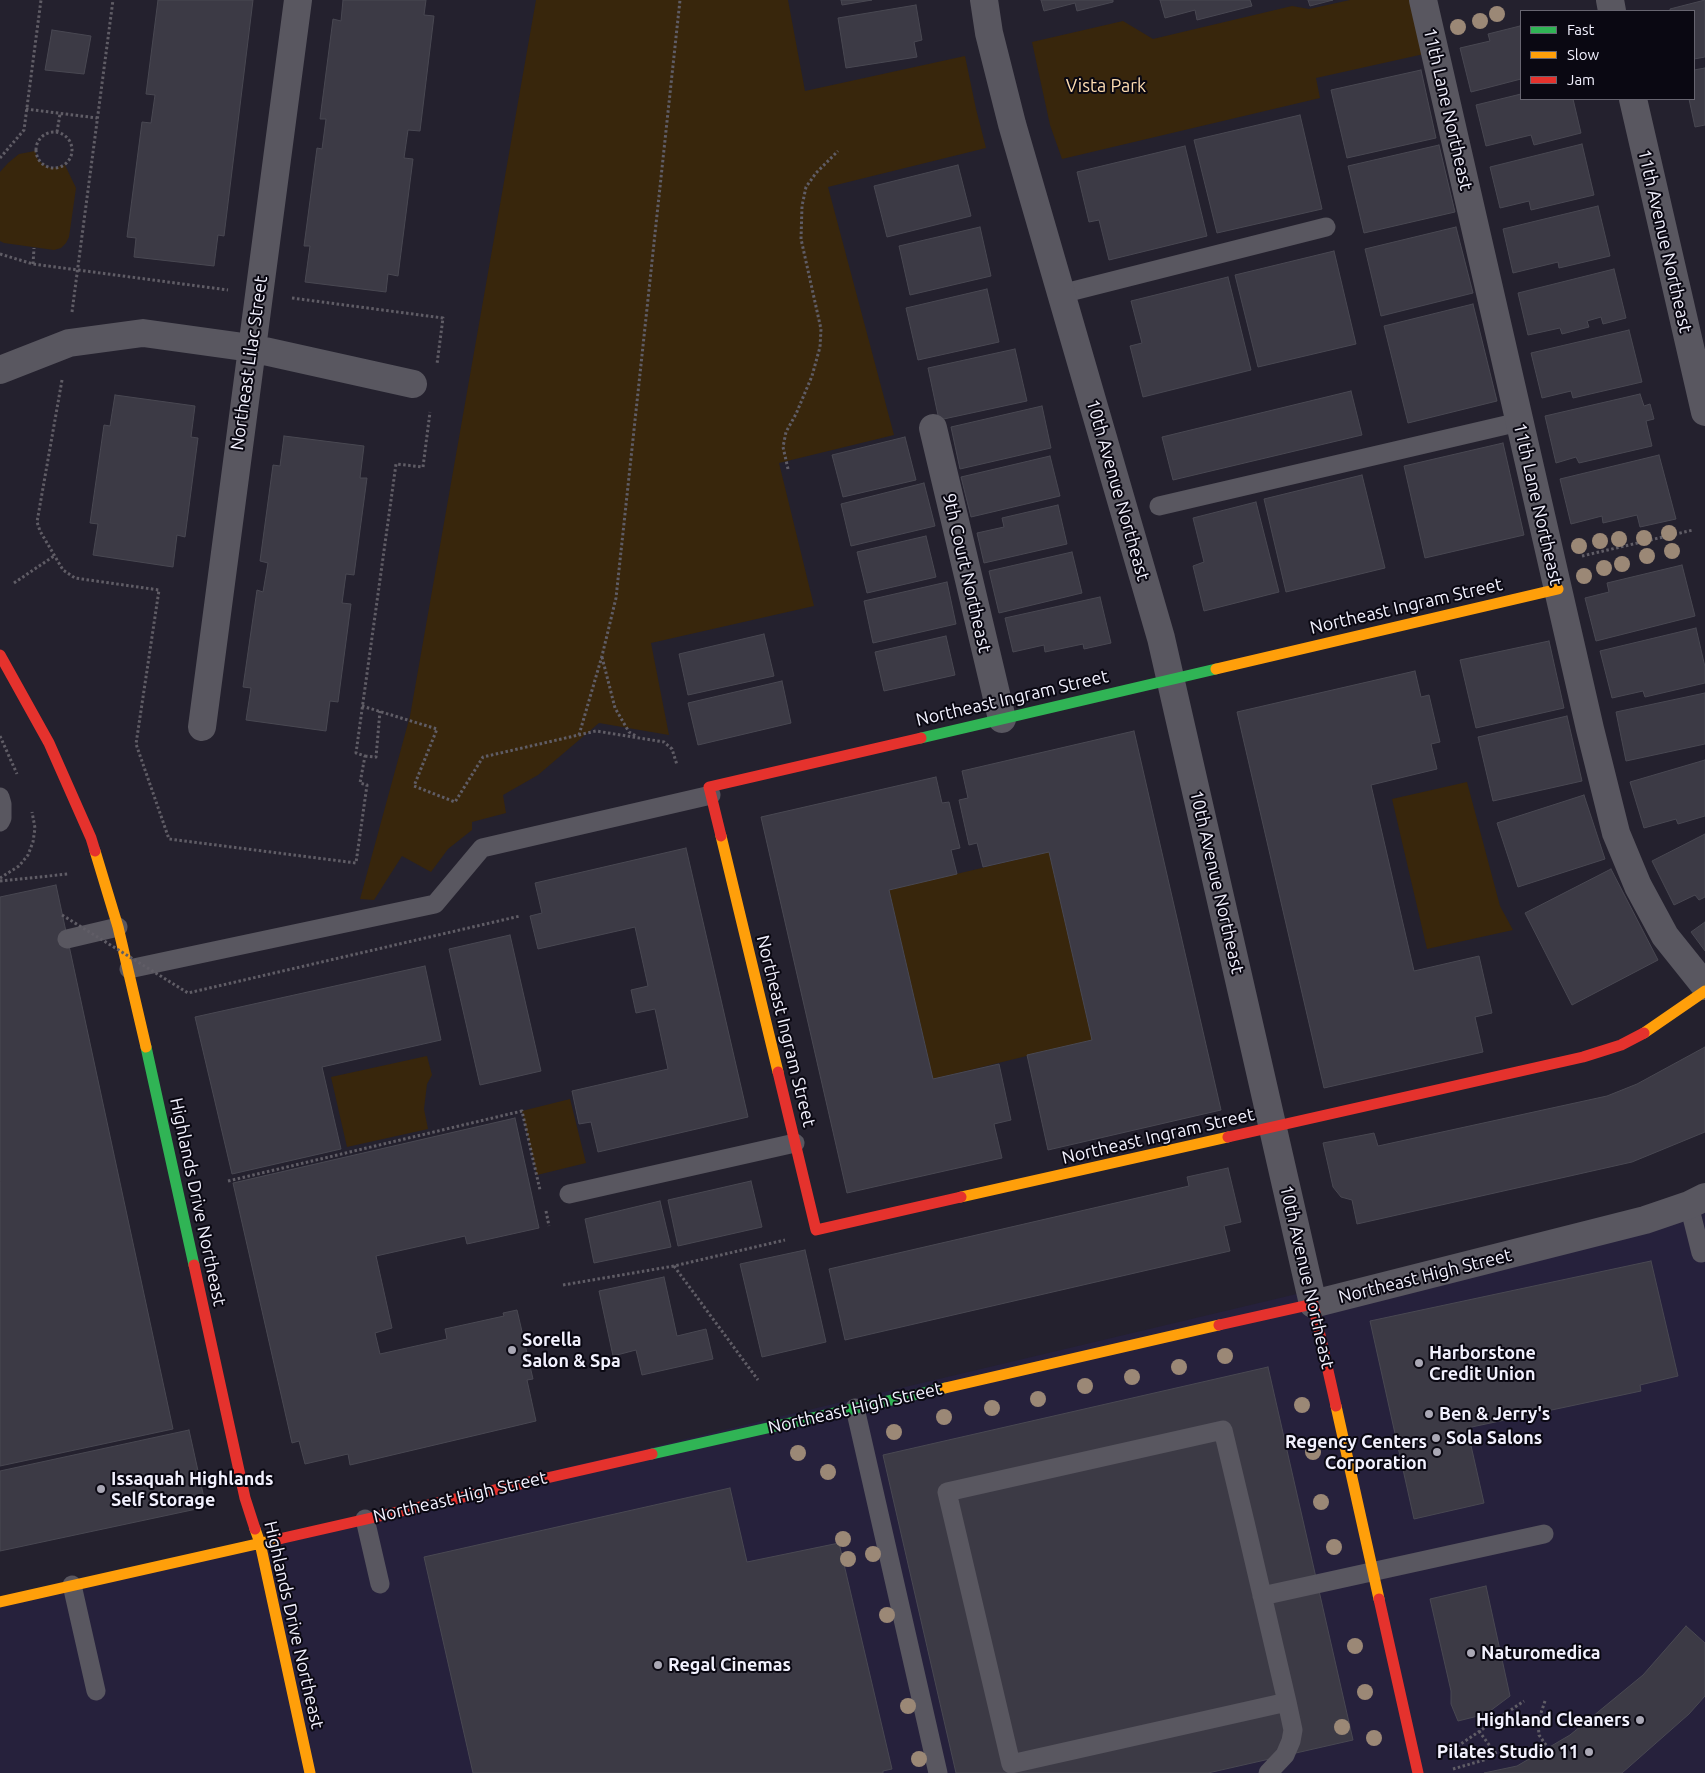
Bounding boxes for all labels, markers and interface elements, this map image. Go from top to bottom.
legend [1520,10,1695,100]
text: Fast [1567,21,1594,38]
street label: 11th Lane Northeast [1419,26,1477,192]
text: Slow [1567,46,1599,63]
text: Jam [1567,71,1595,88]
park label: Vista Park [1066,75,1146,97]
street label: 11th Avenue Northeast [1633,147,1697,335]
street label: Northeast Lilac Street [226,274,272,452]
street label: 10th Avenue Northeast [1082,397,1154,583]
street label: 11th Lane Northeast [1509,421,1567,587]
street label: 9th Court Northeast [938,491,996,655]
street label: Northeast Ingram Street [1308,573,1504,639]
street label: Northeast Ingram Street [914,665,1110,731]
street label: 10th Avenue Northeast [1185,788,1249,976]
street label: Northeast Ingram Street [752,933,820,1129]
street label: Highlands Drive Northeast [165,1096,231,1308]
street label: Northeast Ingram Street [1060,1103,1256,1169]
street label: 10th Avenue Northeast [1275,1183,1339,1371]
street label: Northeast High Street [1336,1244,1514,1308]
place label: Sorella Salon & Spa [522,1329,621,1372]
place label: Harborstone Credit Union [1429,1342,1536,1385]
marker: Sorella Salon & Spa [506,1344,518,1356]
marker: Harborstone Credit Union [1413,1357,1425,1369]
street label: Northeast High Street [766,1377,944,1439]
place label: Ben & Jerry's [1439,1403,1550,1425]
marker: Ben & Jerry's [1423,1408,1435,1420]
place label: Sola Salons [1446,1427,1542,1449]
place label: Regency Centers Corporation [1285,1431,1427,1474]
marker: Sola Salons [1430,1432,1442,1444]
marker: Regency Centers Corporation [1431,1446,1443,1458]
street label: Northeast High Street [371,1466,549,1528]
place label: Issaquah Highlands Self Storage [111,1468,273,1510]
marker: Issaquah Highlands Self Storage [95,1483,107,1495]
street label: Highlands Drive Northeast [260,1519,328,1731]
place label: Naturomedica [1481,1642,1601,1664]
marker: Naturomedica [1465,1647,1477,1659]
place label: Regal Cinemas [668,1654,791,1676]
marker: Regal Cinemas [652,1659,664,1671]
place label: Highland Cleaners [1476,1709,1630,1731]
marker: Highland Cleaners [1634,1714,1646,1726]
place label: Pilates Studio 11 [1437,1741,1579,1763]
marker: Pilates Studio 11 [1583,1746,1595,1758]

